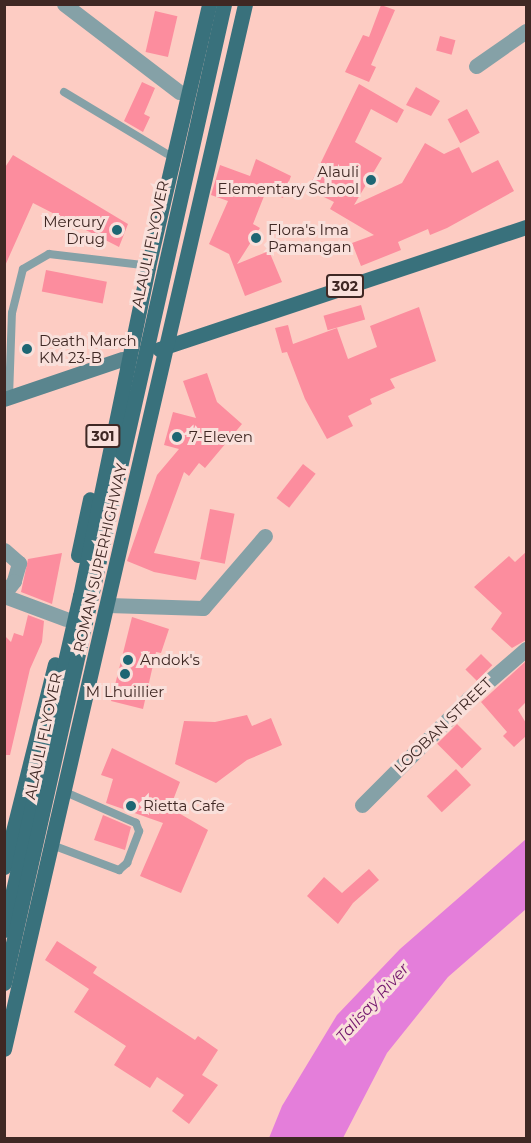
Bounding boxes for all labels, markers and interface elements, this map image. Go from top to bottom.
place label: Alauli Elementary School [218,162,359,197]
marker: Alauli Elementary School [364,173,378,187]
street label: ALAULI FLYOVER [128,179,172,309]
place label: Mercury Drug [43,212,105,247]
place label: Flora's Ima Pamangan [268,220,352,255]
marker: Mercury Drug [110,223,124,237]
marker: Flora's Ima Pamangan [249,231,263,245]
road number: 302 [326,275,364,297]
place label: Death March KM 23-B [39,331,137,366]
marker: Death March KM 23-B [20,342,34,356]
road number: 301 [85,425,121,447]
place label: 7-Eleven [189,428,253,446]
marker: 7-Eleven [170,430,184,444]
street label: ROMAN SUPERHIGHWAY [69,462,131,654]
place label: Andok's [140,651,200,669]
marker: Andok's [121,653,135,667]
marker: M Lhuillier [118,667,132,681]
street label: ALAULI FLYOVER [21,671,65,801]
street label: LOOBAN STREET [390,674,496,776]
place label: M Lhuillier [86,683,164,701]
place label: Rietta Cafe [143,797,225,815]
marker: Rietta Cafe [124,799,138,813]
water label: Talisay River [333,960,413,1046]

